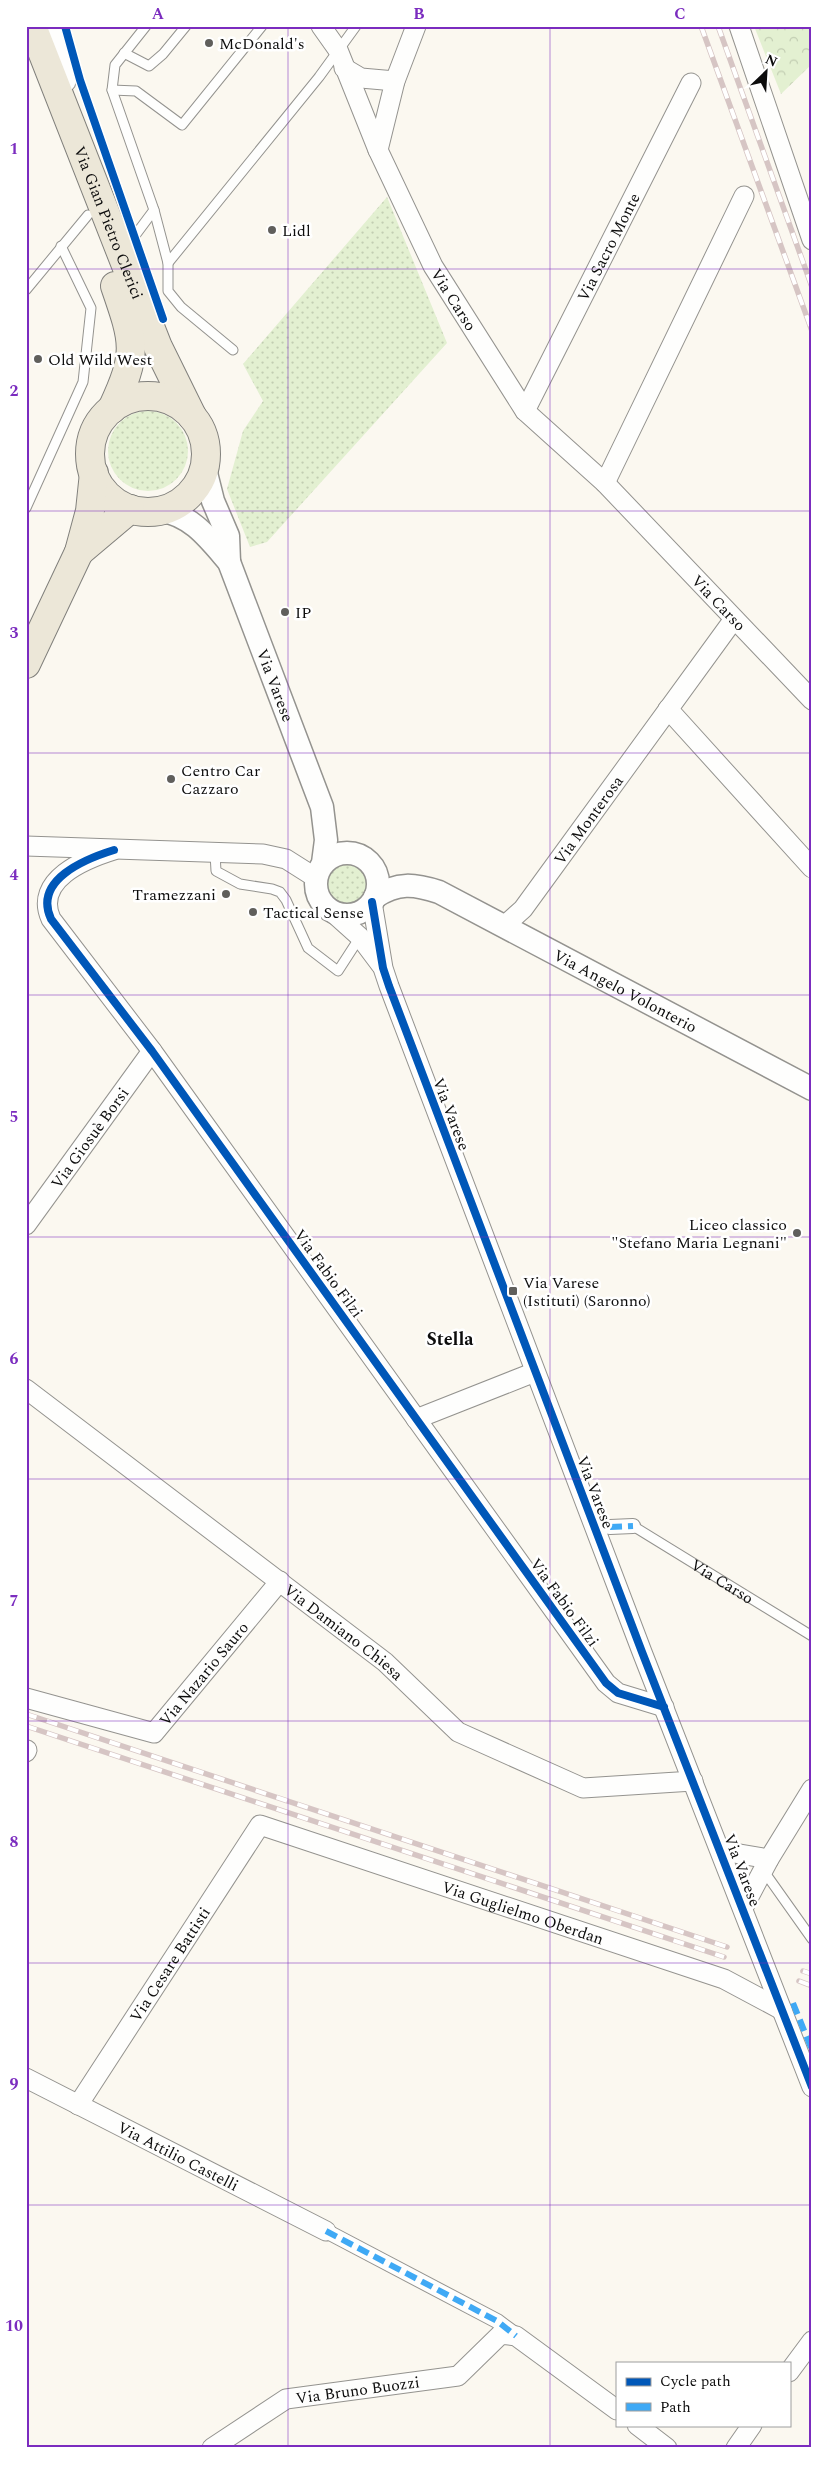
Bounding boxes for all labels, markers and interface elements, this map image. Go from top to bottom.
text: A [152,2,165,26]
text: B [413,2,425,26]
text: C [674,2,686,26]
place label: McDonald's [219,32,305,56]
marker: McDonald's [203,37,215,49]
north arrow [740,48,790,98]
text: N [762,49,781,73]
text: 1 [10,137,18,161]
street label: Via Gian Pietro Clerici [67,142,149,303]
street label: Via Sacro Monte [571,189,647,306]
place label: Lidl [282,219,311,243]
marker: Lidl [266,224,278,236]
street label: Via Carso [424,264,482,336]
place label: Old Wild West [48,348,153,372]
marker: Old Wild West [32,353,44,365]
text: 2 [10,379,19,403]
street label: Via Carso [685,570,751,637]
place label: IP [295,601,311,625]
marker: IP [279,606,291,618]
text: 3 [10,621,19,645]
street label: Via Varese [250,646,300,725]
place label: Centro Car Cazzaro [181,759,260,801]
street label: Via Monterosa [548,771,630,870]
marker: Centro Car Cazzaro [165,773,177,785]
text: 4 [10,863,19,887]
place label: Tramezzani [132,883,216,907]
marker: Tramezzani [220,888,232,900]
place label: Tactical Sense [263,901,364,925]
marker: Tactical Sense [247,906,259,918]
street label: Via Angelo Volonterio [549,944,701,1039]
street label: Via Varese [426,1074,476,1154]
street label: Via Giosuè Borsi [45,1082,135,1194]
text: 5 [10,1105,18,1129]
place label: Liceo classico "Stefano Maria Legnani" [611,1213,787,1255]
street label: Via Fabio Filzi [288,1224,369,1323]
marker: Liceo classico "Stefano Maria Legnani" [791,1227,803,1239]
place label: Via Varese (Istituti) (Saronno) [523,1271,651,1313]
marker: Via Varese (Istituti) (Saronno) [507,1285,519,1297]
district label: Stella [426,1326,474,1353]
text: 6 [10,1347,19,1371]
street label: Via Varese [570,1452,620,1532]
street label: Via Fabio Filzi [524,1553,605,1652]
street label: Via Carso [686,1553,758,1610]
street label: Via Damiano Chiesa [278,1578,409,1687]
text: 7 [10,1589,19,1613]
street label: Via Nazario Sauro [154,1617,255,1732]
text: 8 [10,1830,19,1854]
street label: Via Varese [717,1830,767,1910]
street label: Via Guglielmo Oberdan [438,1875,607,1951]
street label: Via Cesare Battisti [124,1902,217,2027]
text: 9 [10,2072,19,2096]
street label: Via Attilio Castelli [113,2116,243,2198]
text: 10 [5,2314,23,2338]
legend [616,2362,790,2426]
street label: Via Bruno Buozzi [294,2370,421,2411]
text: Cycle path [660,2370,731,2393]
text: Path [660,2396,691,2419]

